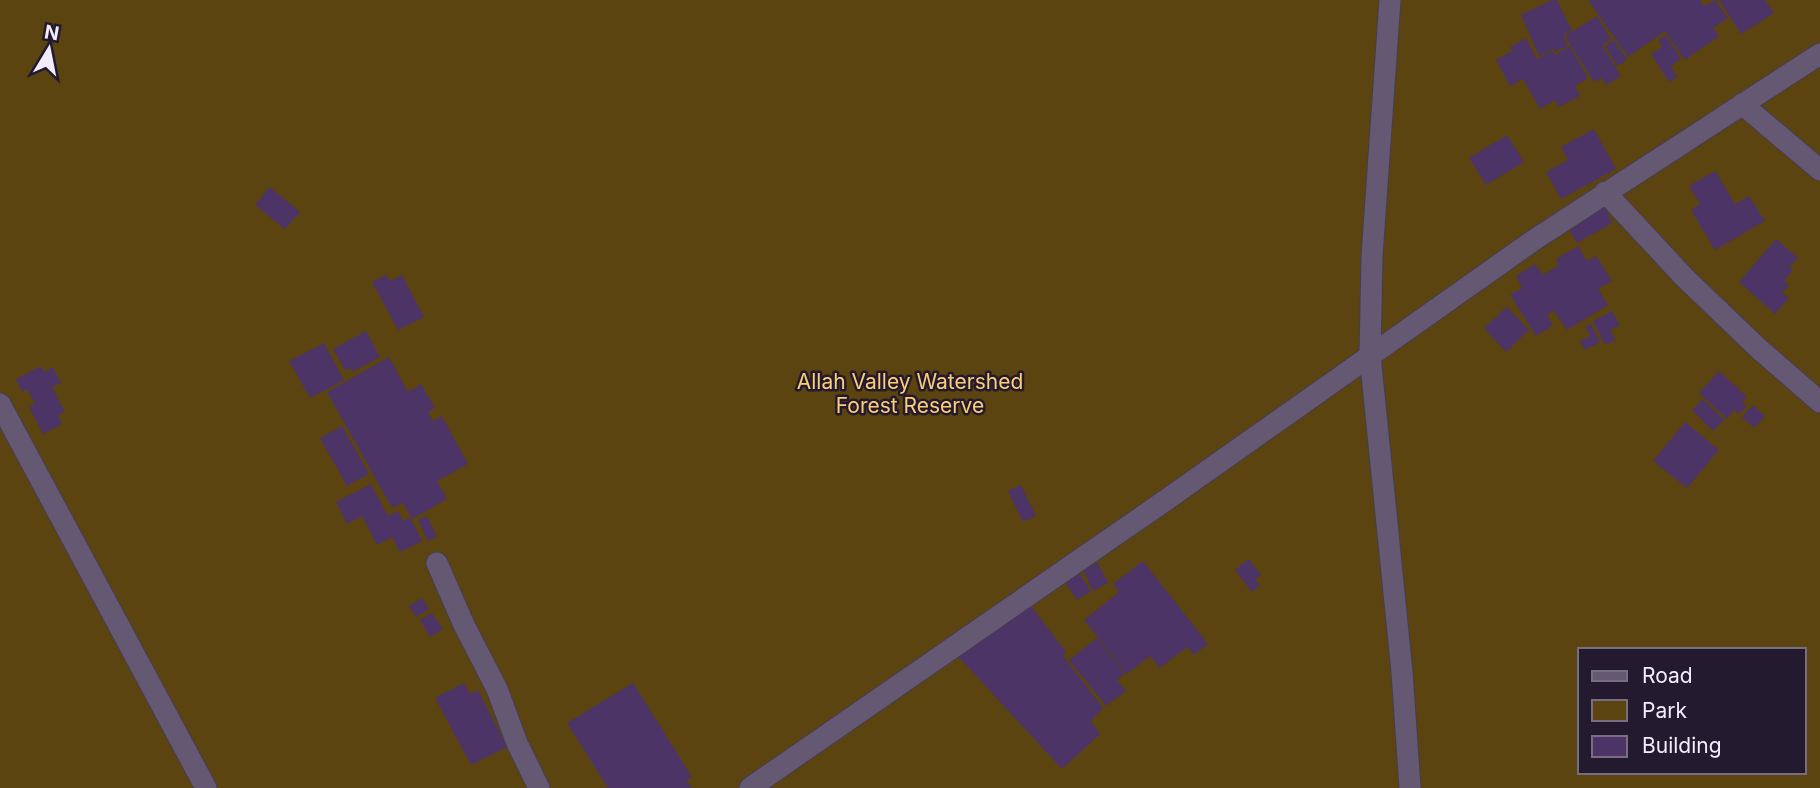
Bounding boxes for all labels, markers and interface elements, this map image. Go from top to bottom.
north arrow [14,14,84,84]
text: N [43,20,61,45]
park label: Allah Valley Watershed Forest Reserve [797,369,1023,418]
legend [1578,648,1806,774]
text: Road [1642,663,1693,688]
text: Park [1642,698,1687,723]
text: Building [1642,733,1722,758]

